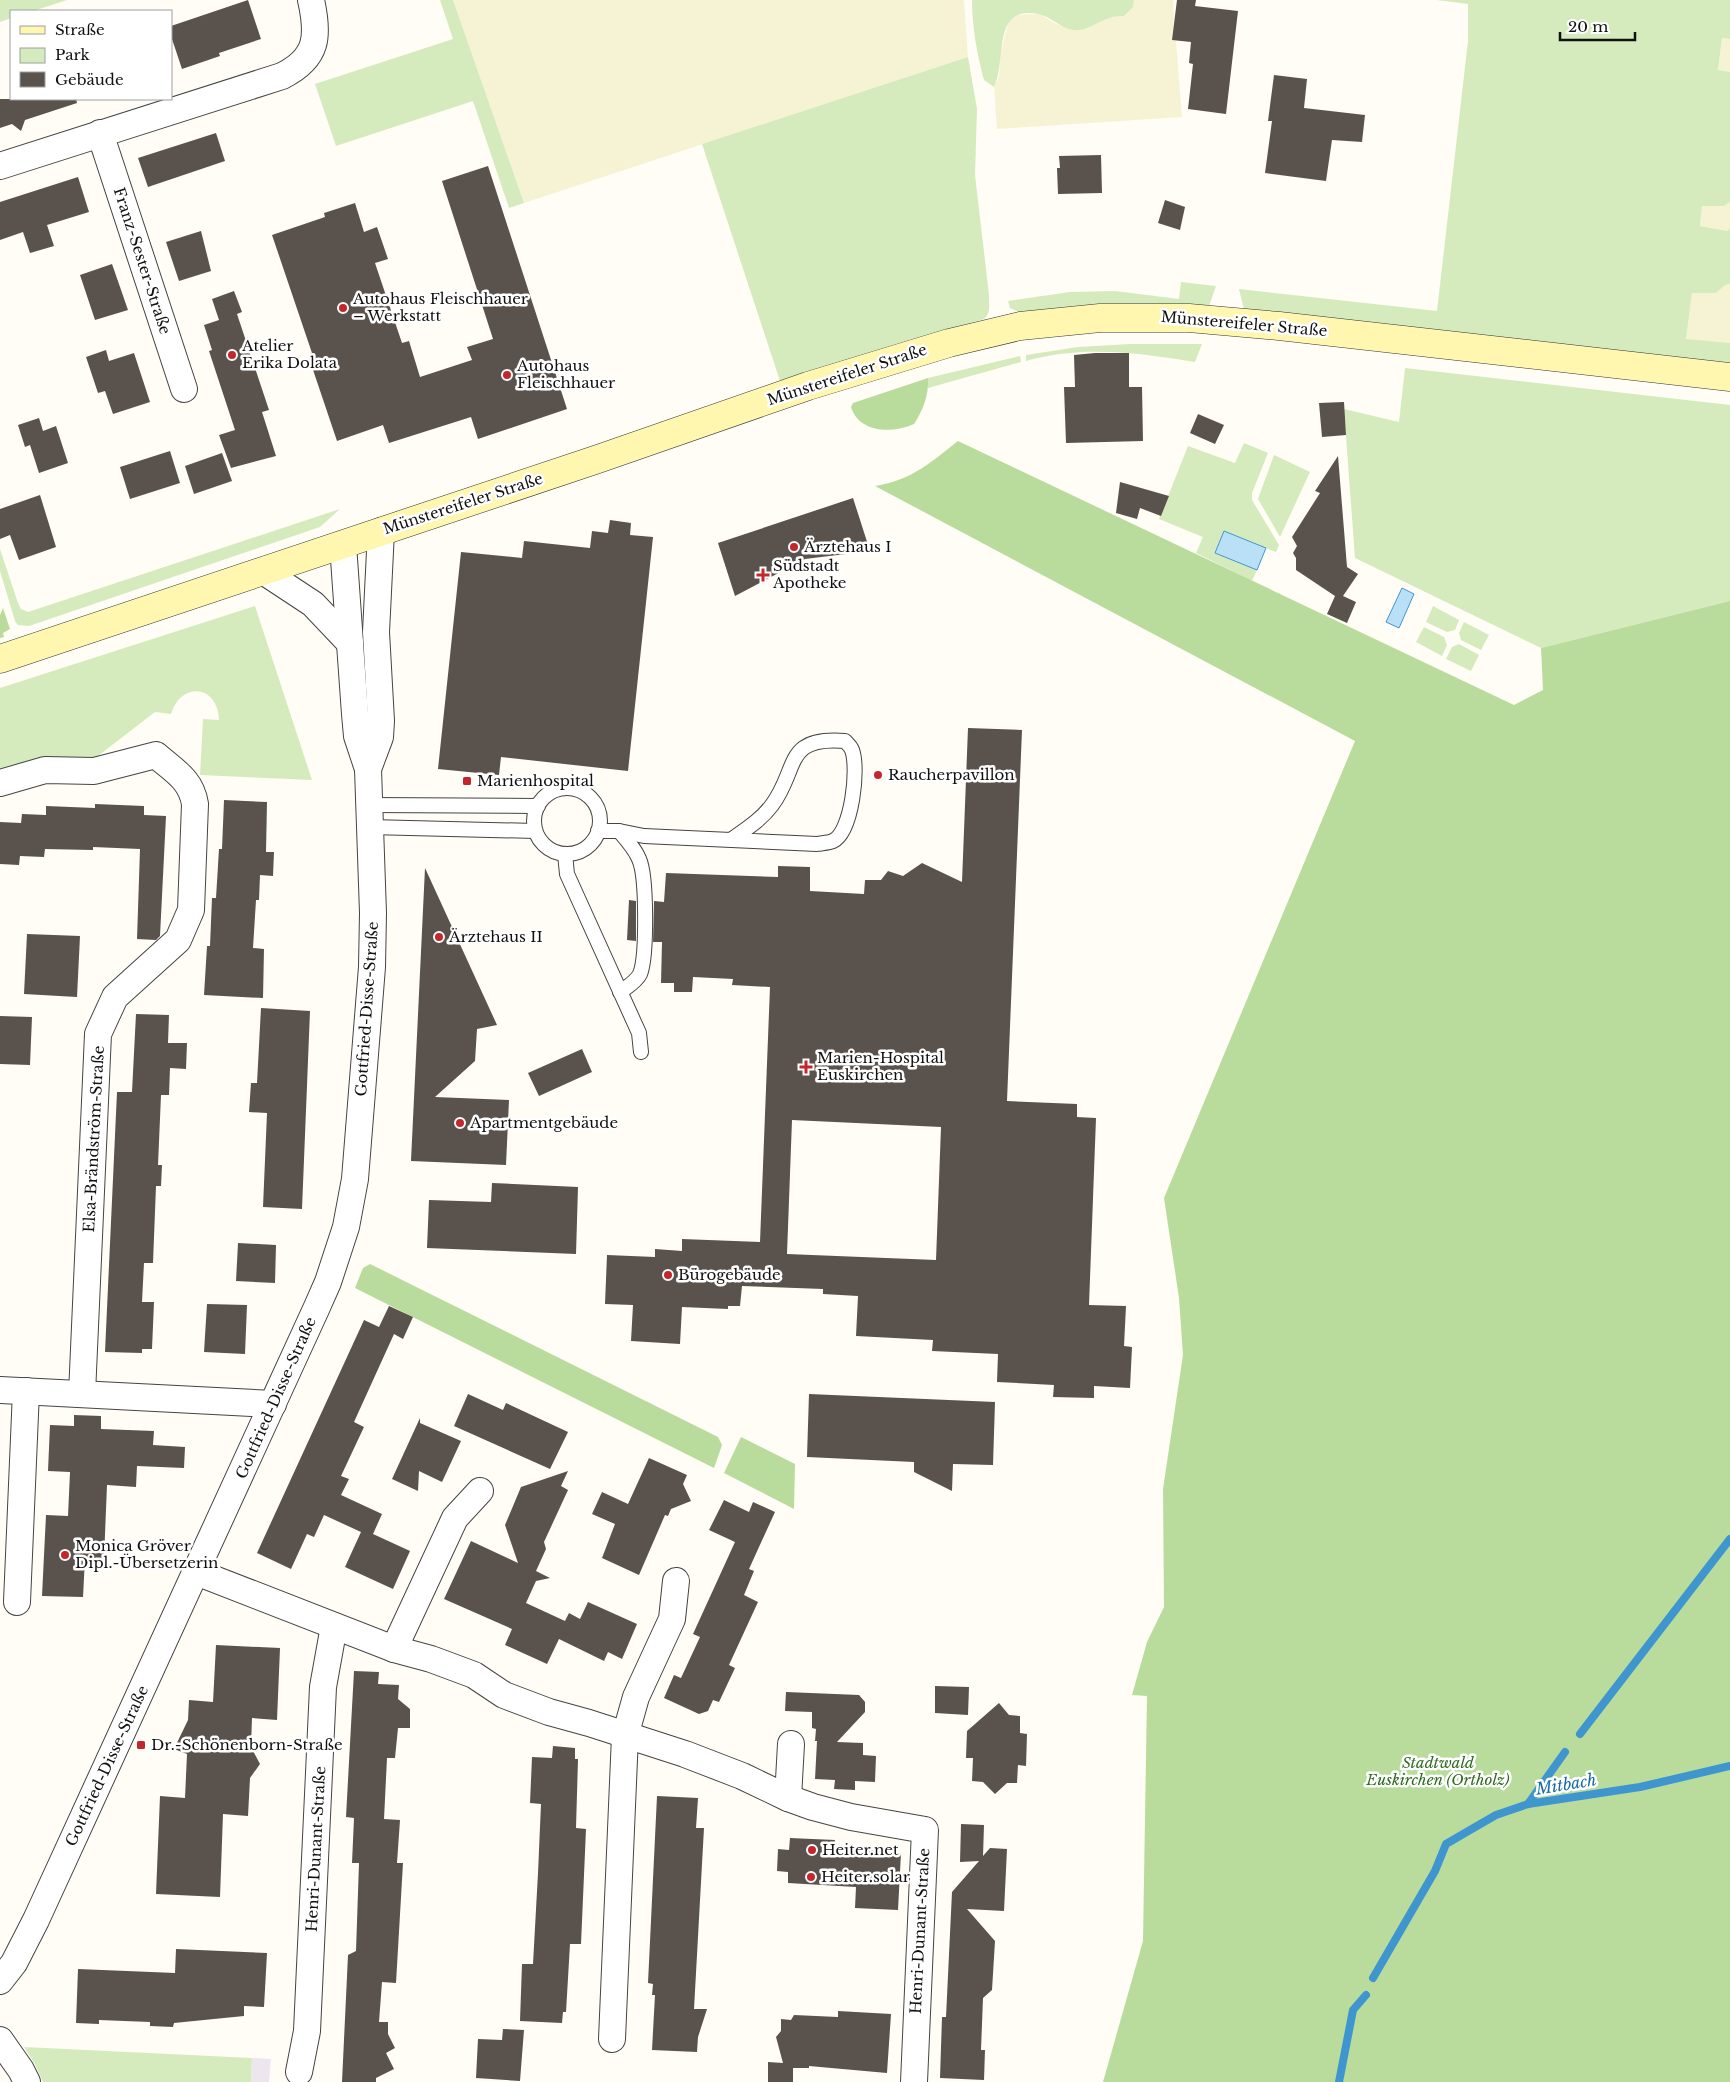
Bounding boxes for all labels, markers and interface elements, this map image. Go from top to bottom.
legend [10,10,172,100]
scale bar [1560,10,1635,42]
text: 20 m [1568,17,1608,36]
text: Straße [55,20,105,39]
text: Park [55,45,91,64]
text: Gebäude [55,70,124,89]
street label: Franz-Sester-Straße [110,185,175,337]
place label: Autohaus Fleischhauer – Werkstatt [352,289,529,325]
marker: Autohaus Fleischhauer – Werkstatt [337,302,349,314]
street label: Münstereifeler Straße [1160,307,1328,340]
place label: Atelier Erika Dolata [241,336,338,372]
street label: Münstereifeler Straße [765,340,929,409]
marker: Atelier Erika Dolata [226,349,238,361]
place label: Autohaus Fleischhauer [516,356,616,392]
marker: Autohaus Fleischhauer [501,369,513,381]
street label: Münstereifeler Straße [381,469,545,538]
place label: Ärztehaus I [803,537,891,556]
marker: Ärztehaus I [788,541,800,553]
place label: Südstadt Apotheke [772,556,846,592]
marker: Südstadt Apotheke [757,569,769,581]
place label: Raucherpavillon [888,765,1015,784]
marker: Raucherpavillon [872,769,884,781]
place label: Marienhospital [477,771,594,790]
marker: Marienhospital [461,775,473,787]
street label: Gottfried-Disse-Straße [351,921,382,1097]
place label: Ärztehaus II [448,927,543,946]
marker: Ärztehaus II [433,931,445,943]
street label: Elsa-Brändström-Straße [79,1045,108,1233]
place label: Marien-Hospital Euskirchen [817,1048,944,1084]
marker: Marien-Hospital Euskirchen [799,1060,813,1074]
place label: Apartmentgebäude [469,1113,618,1132]
marker: Apartmentgebäude [454,1117,466,1129]
place label: Bürogebäude [678,1265,781,1284]
marker: Bürogebäude [662,1269,674,1281]
street label: Gottfried-Disse-Straße [231,1314,320,1482]
place label: Monica Gröver Dipl.-Übersetzerin [75,1536,218,1572]
marker: Monica Gröver Dipl.-Übersetzerin [59,1549,71,1561]
street label: Gottfried-Disse-Straße [61,1682,152,1849]
place label: Dr.-Schönenborn-Straße [151,1735,343,1754]
marker: Dr.-Schönenborn-Straße [135,1739,147,1751]
park label: Stadtwald Euskirchen (Ortholz) [1365,1753,1510,1789]
street label: Henri-Dunant-Straße [302,1766,329,1932]
water label: Mitbach [1533,1769,1598,1799]
place label: Heiter.net [822,1840,899,1859]
marker: Heiter.net [806,1844,818,1856]
street label: Henri-Dunant-Straße [906,1848,933,2014]
place label: Heiter.solar [821,1867,911,1886]
marker: Heiter.solar [805,1871,817,1883]

